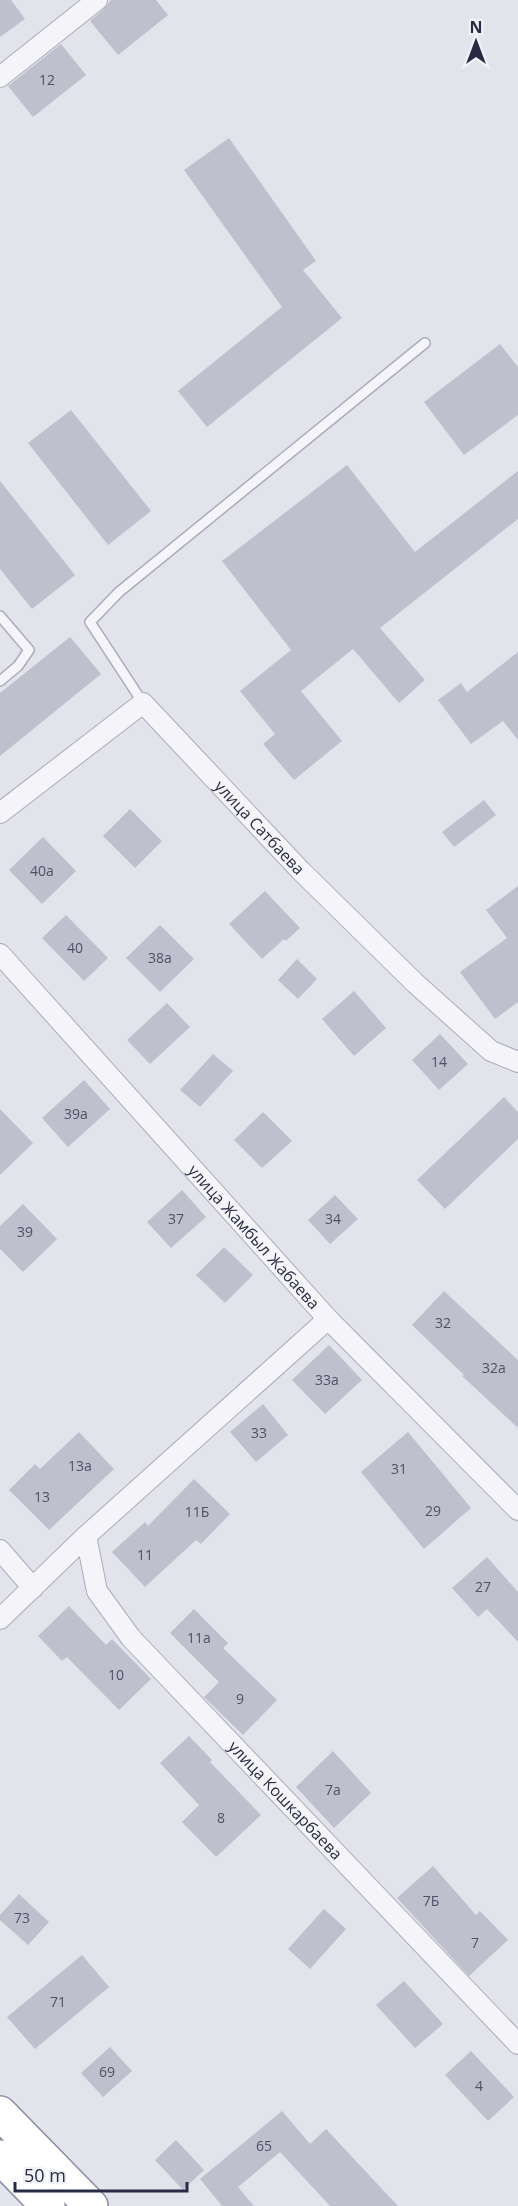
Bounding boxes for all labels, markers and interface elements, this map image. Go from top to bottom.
north arrow [446,12,506,72]
text: N [469,16,483,38]
house number: 12 [39,70,55,89]
street label: улица Сатбаева [210,775,310,879]
house number: 40а [30,861,54,880]
house number: 40 [67,938,83,957]
house number: 38а [148,948,172,967]
house number: 14 [431,1052,447,1071]
house number: 39а [64,1104,88,1123]
street label: улица Жамбыл Жабаева [183,1160,325,1314]
house number: 37 [168,1209,184,1228]
house number: 34 [325,1209,341,1228]
house number: 39 [17,1222,33,1241]
house number: 32 [435,1313,451,1332]
house number: 32а [482,1358,506,1377]
house number: 33а [315,1370,339,1389]
house number: 33 [251,1423,267,1442]
house number: 13а [68,1456,92,1475]
house number: 31 [391,1459,407,1478]
house number: 13 [34,1487,50,1506]
house number: 29 [425,1501,441,1520]
house number: 11Б [185,1502,209,1521]
house number: 11 [137,1545,153,1564]
house number: 27 [475,1577,491,1596]
house number: 11а [187,1628,211,1647]
house number: 10 [108,1665,124,1684]
house number: 9 [236,1689,244,1708]
street label: улица Кошкарбаева [224,1736,347,1864]
house number: 7а [325,1780,341,1799]
house number: 8 [217,1808,225,1827]
house number: 7Б [423,1891,439,1910]
house number: 73 [14,1908,30,1927]
house number: 7 [471,1933,479,1952]
house number: 71 [50,1992,66,2011]
house number: 69 [99,2062,115,2081]
house number: 4 [475,2076,483,2095]
house number: 65 [256,2136,272,2155]
scale bar [15,2155,188,2193]
text: 50 m [24,2163,66,2187]

